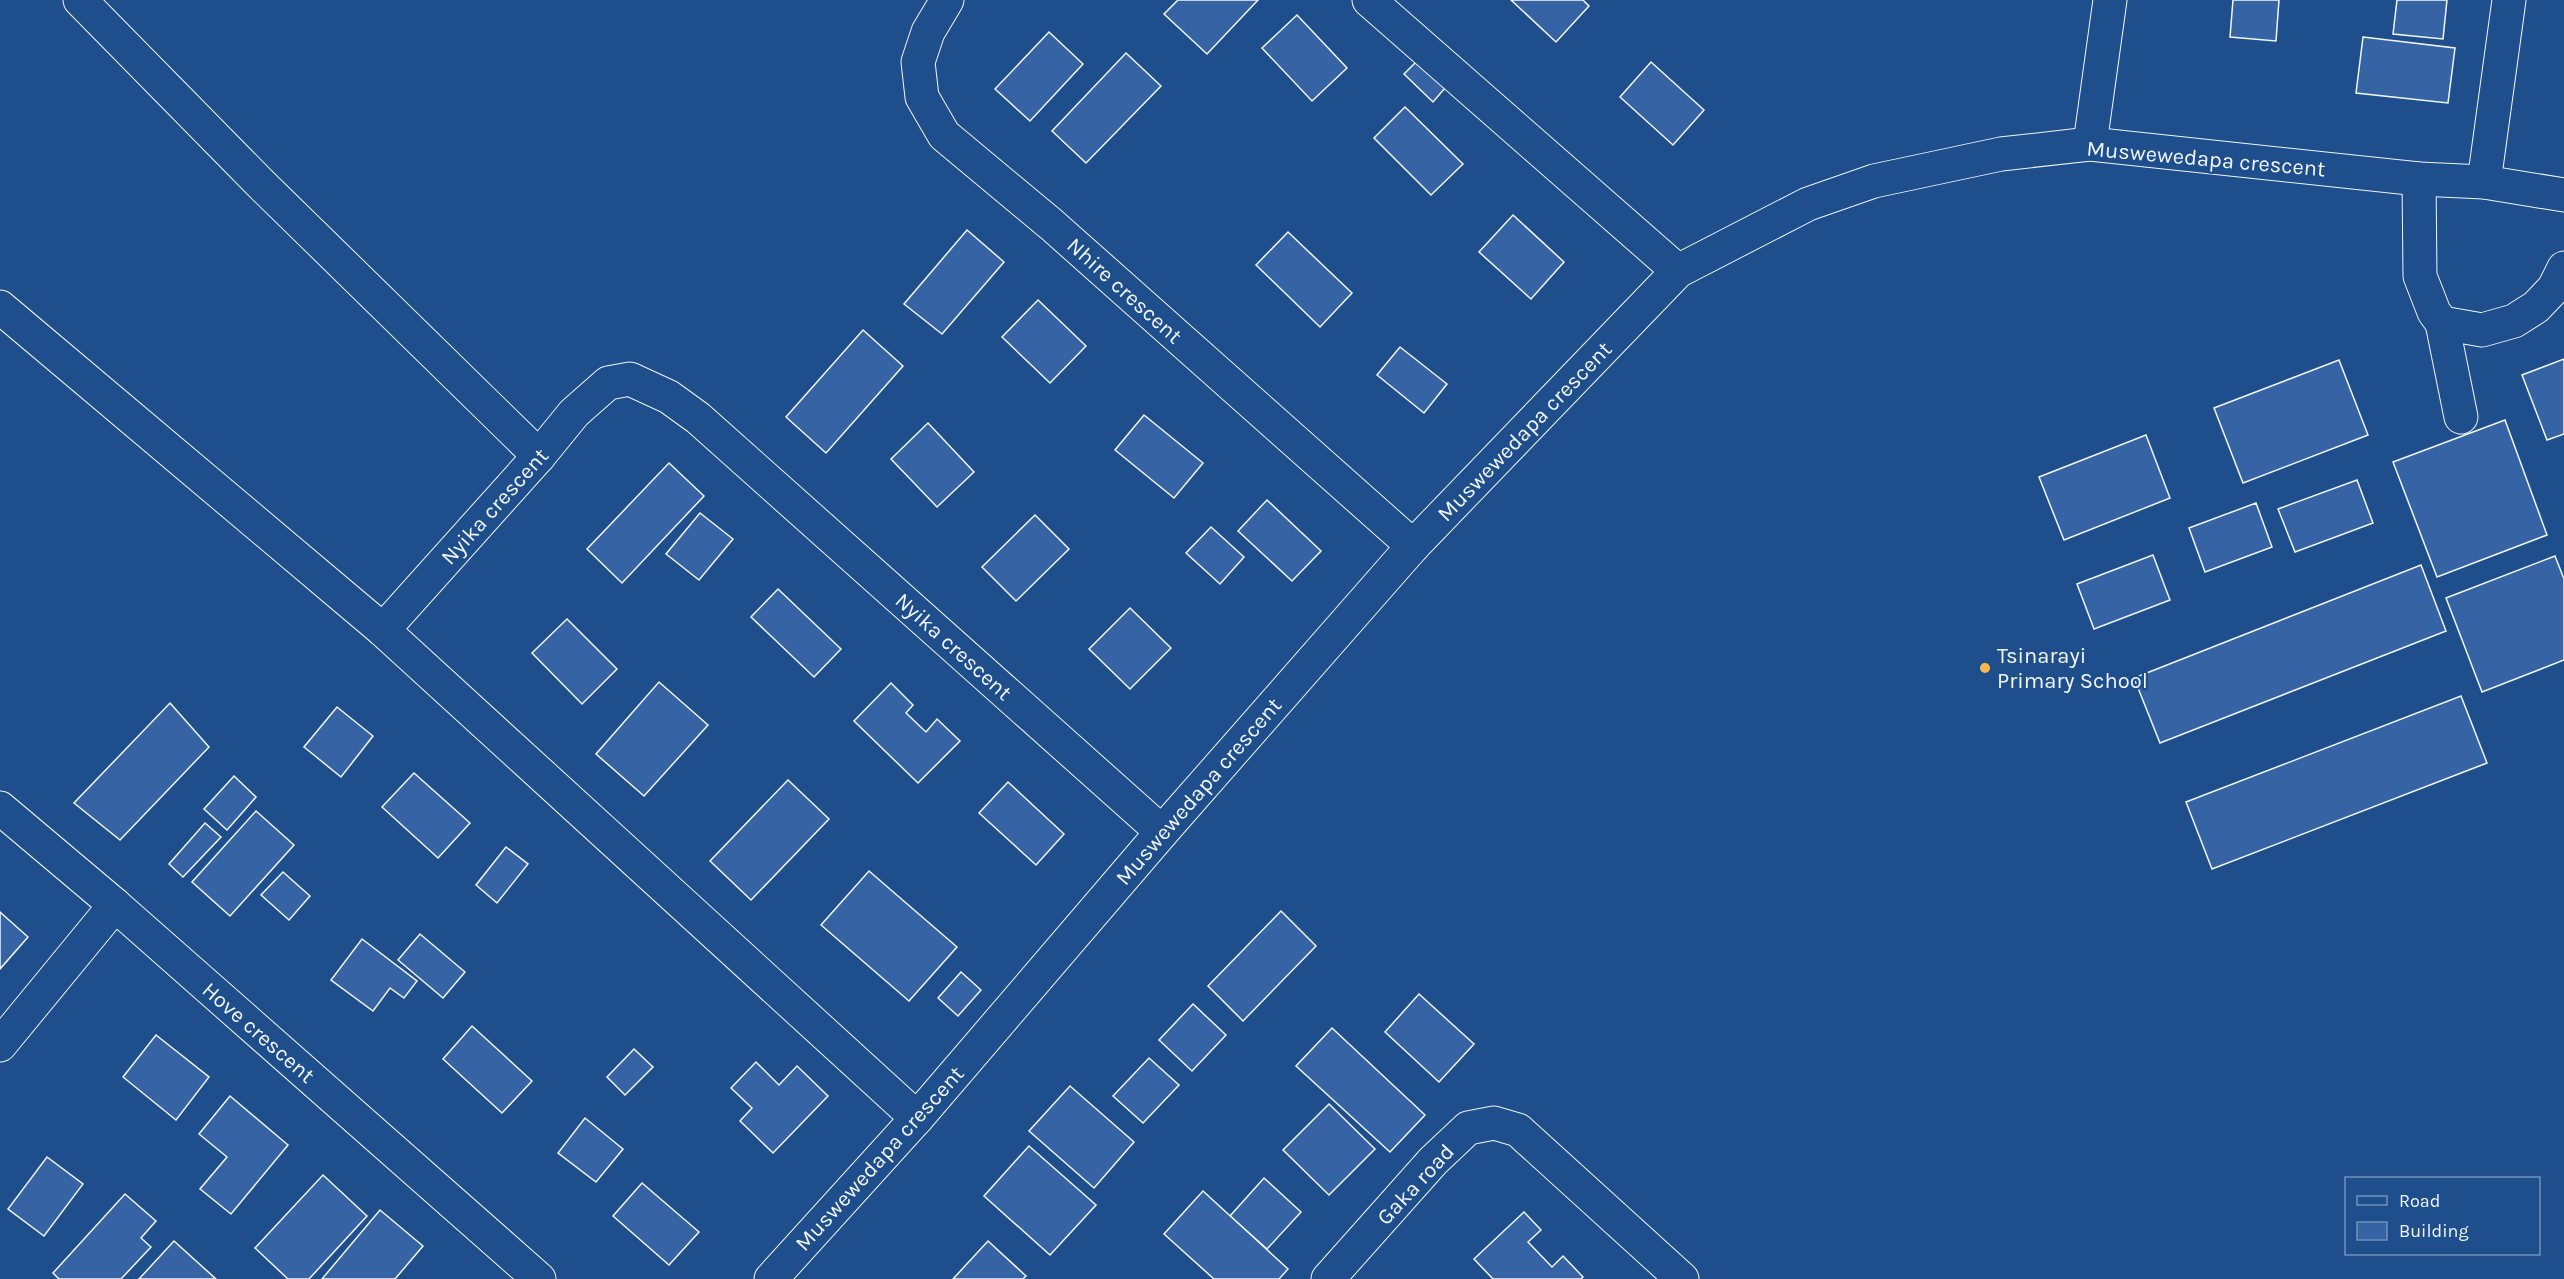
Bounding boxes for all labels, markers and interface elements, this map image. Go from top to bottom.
street label: Muswewedapa crescent [2085,136,2326,182]
street label: Nhire crescent [1061,232,1187,349]
street label: Muswewedapa crescent [1432,336,1617,527]
street label: Nyika crescent [436,443,554,570]
street label: Nyika crescent [890,588,1017,706]
place label: Tsinarayi Primary School [1997,643,2148,694]
marker: Tsinarayi Primary School [1978,661,1992,675]
street label: Muswewedapa crescent [1110,693,1287,891]
street label: Hove crescent [197,977,320,1089]
street label: Muswewedapa crescent [790,1061,970,1256]
street label: Gaka road [1372,1139,1460,1231]
legend [2345,1177,2540,1255]
text: Road [2399,1190,2440,1212]
text: Building [2399,1220,2469,1242]

